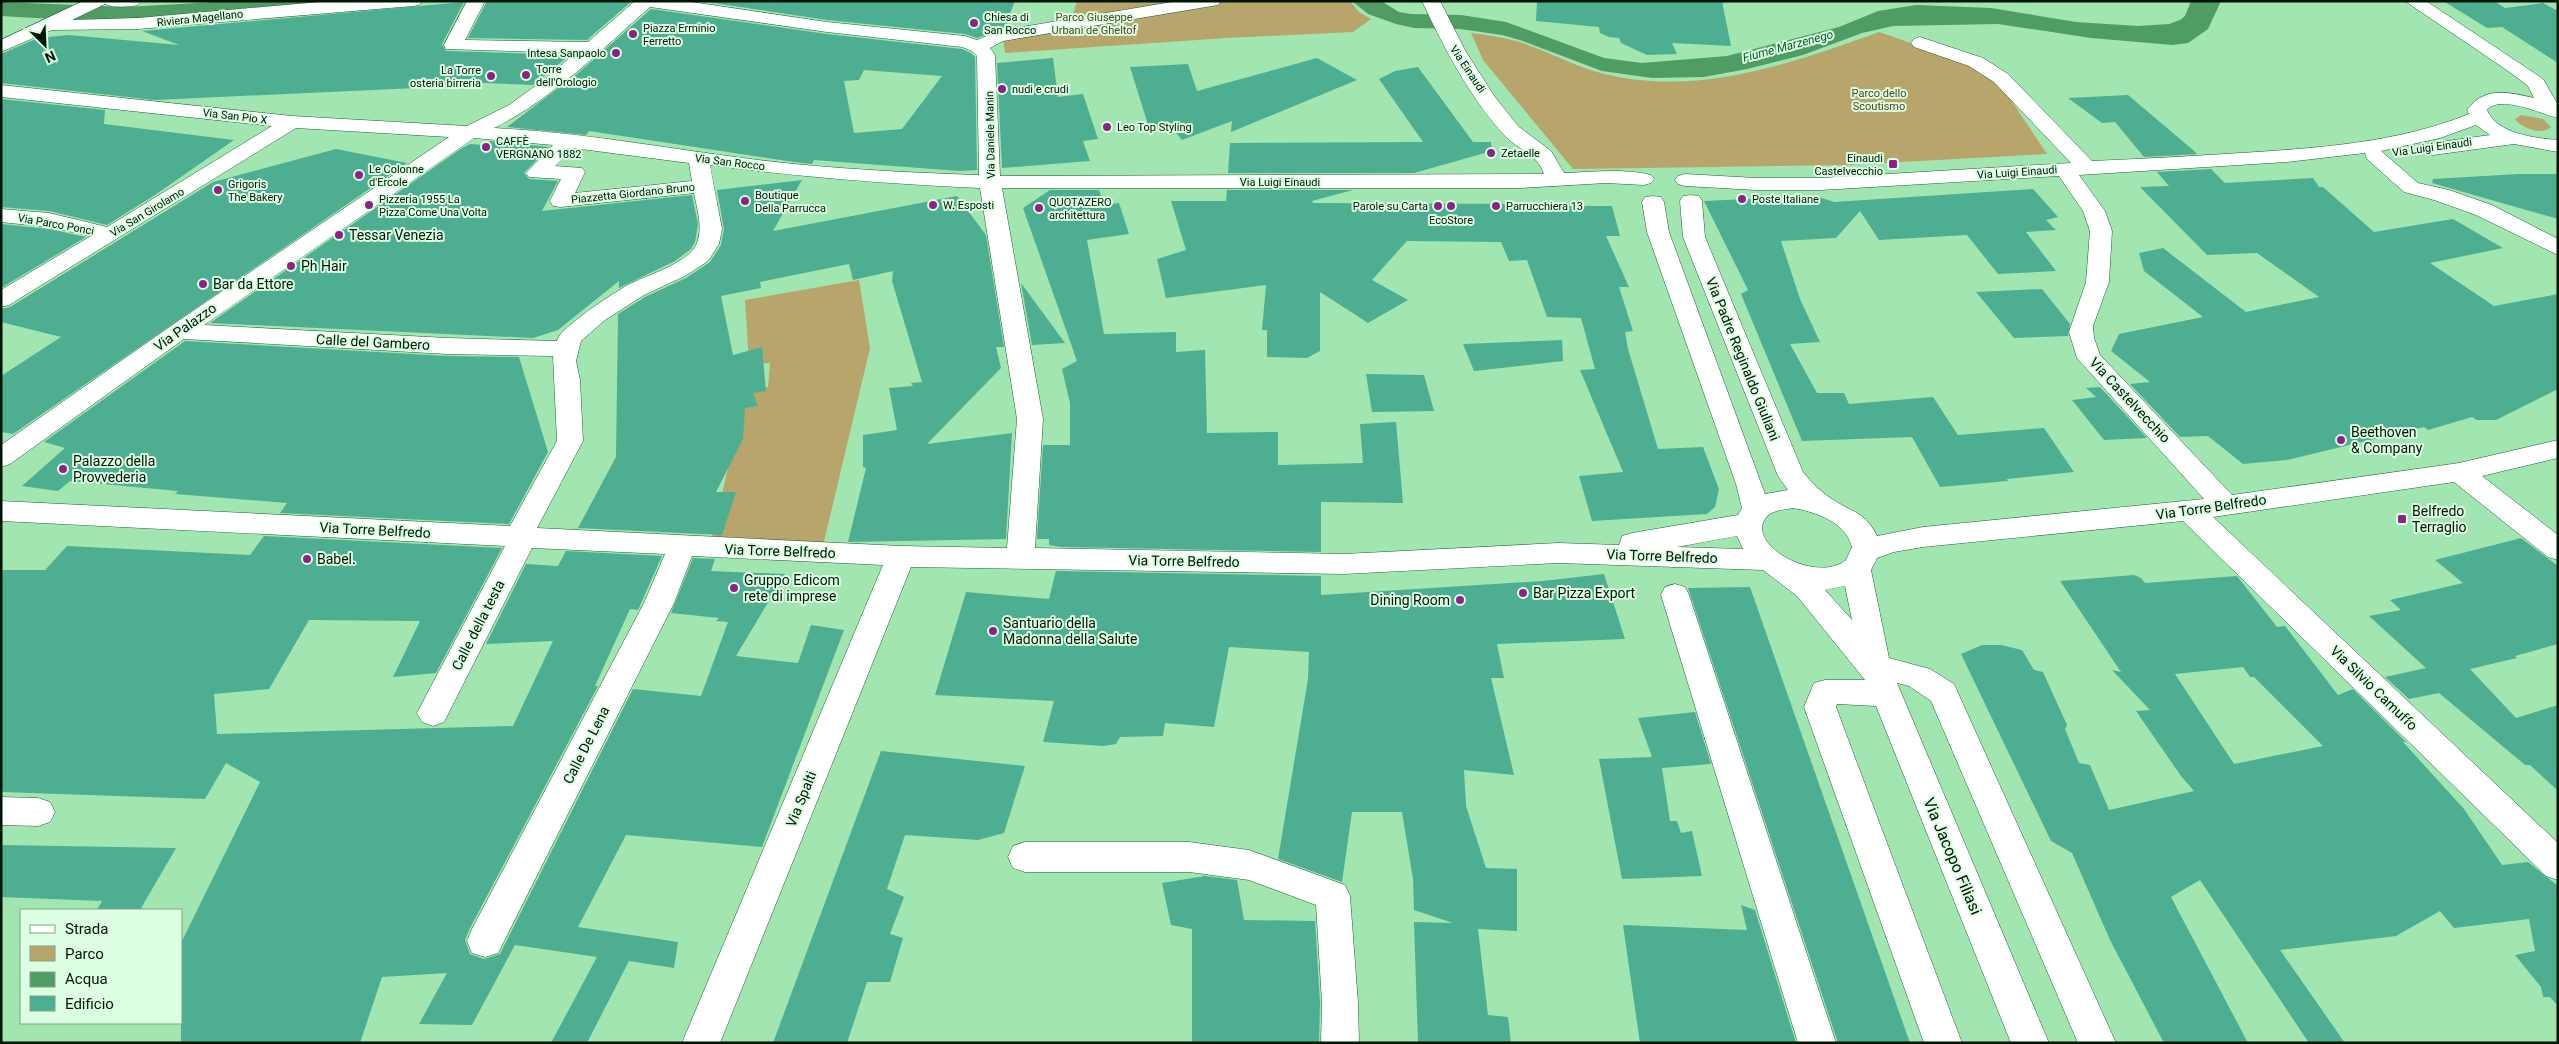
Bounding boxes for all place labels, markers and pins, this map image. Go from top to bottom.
place label: Chiesa di San Rocco [984,11,1036,37]
marker: Chiesa di San Rocco [968,17,980,29]
place label: Piazza Erminio Ferretto [643,22,716,48]
marker: Piazza Erminio Ferretto [627,28,639,40]
place label: Intesa Sanpaolo [527,47,606,60]
marker: Intesa Sanpaolo [610,47,622,59]
place label: Torre dell'Orologio [536,63,597,89]
place label: La Torre osteria birreria [410,64,481,90]
marker: Torre dell'Orologio [520,69,532,81]
marker: La Torre osteria birreria [485,70,497,82]
marker: nudi e crudi [996,83,1008,95]
place label: nudi e crudi [1012,83,1069,96]
marker: Leo Top Styling [1101,121,1113,133]
place label: Leo Top Styling [1117,121,1192,134]
place label: CAFFÈ VERGNANO 1882 [496,135,582,161]
marker: CAFFÈ VERGNANO 1882 [480,141,492,153]
marker: Zetaelle [1485,147,1497,159]
place label: Zetaelle [1501,147,1540,160]
place label: Einaudi Castelvecchio [1814,152,1883,178]
marker: Einaudi Castelvecchio [1887,158,1899,170]
place label: Le Colonne d'Ercole [369,163,424,189]
marker: Le Colonne d'Ercole [353,169,365,181]
place label: Grigoris The Bakery [228,178,283,204]
marker: Grigoris The Bakery [212,184,224,196]
place label: Boutique Della Parrucca [755,189,826,215]
place label: Pizzeria 1955 La Pizza Come Una Volta [379,193,487,219]
marker: Poste Italiane [1736,193,1748,205]
place label: Poste Italiane [1752,193,1819,206]
marker: Boutique Della Parrucca [739,195,751,207]
place label: QUOTAZERO architettura [1049,196,1112,222]
marker: Pizzeria 1955 La Pizza Come Una Volta [363,199,375,211]
marker: W. Esposti [927,199,939,211]
place label: W. Esposti [943,199,994,212]
place label: Parole su Carta [1353,200,1428,213]
marker: Parole su Carta [1432,200,1444,212]
marker: EcoStore [1445,200,1457,212]
marker: Parrucchiera 13 [1490,200,1502,212]
place label: Parrucchiera 13 [1506,200,1583,213]
marker: QUOTAZERO architettura [1033,202,1045,214]
place label: EcoStore [1429,214,1473,227]
place label: Tessar Venezia [349,227,444,243]
marker: Tessar Venezia [333,229,345,241]
place label: Ph Hair [301,258,347,274]
marker: Ph Hair [285,260,297,272]
place label: Bar da Ettore [213,276,294,292]
marker: Bar da Ettore [197,278,209,290]
place label: Beethoven & Company [2351,424,2423,456]
marker: Beethoven & Company [2335,434,2347,446]
place label: Palazzo della Provvederia [73,453,155,485]
marker: Palazzo della Provvederia [57,463,69,475]
place label: Belfredo Terraglio [2412,503,2467,535]
marker: Belfredo Terraglio [2396,513,2408,525]
place label: Babel. [317,551,356,567]
marker: Babel. [301,553,313,565]
place label: Gruppo Edicom rete di imprese [744,572,840,604]
marker: Gruppo Edicom rete di imprese [728,582,740,594]
place label: Bar Pizza Export [1533,585,1636,601]
marker: Bar Pizza Export [1517,587,1529,599]
place label: Dining Room [1370,592,1450,608]
marker: Dining Room [1454,594,1466,606]
place label: Santuario della Madonna della Salute [1003,615,1138,647]
marker: Santuario della Madonna della Salute [987,625,999,637]

